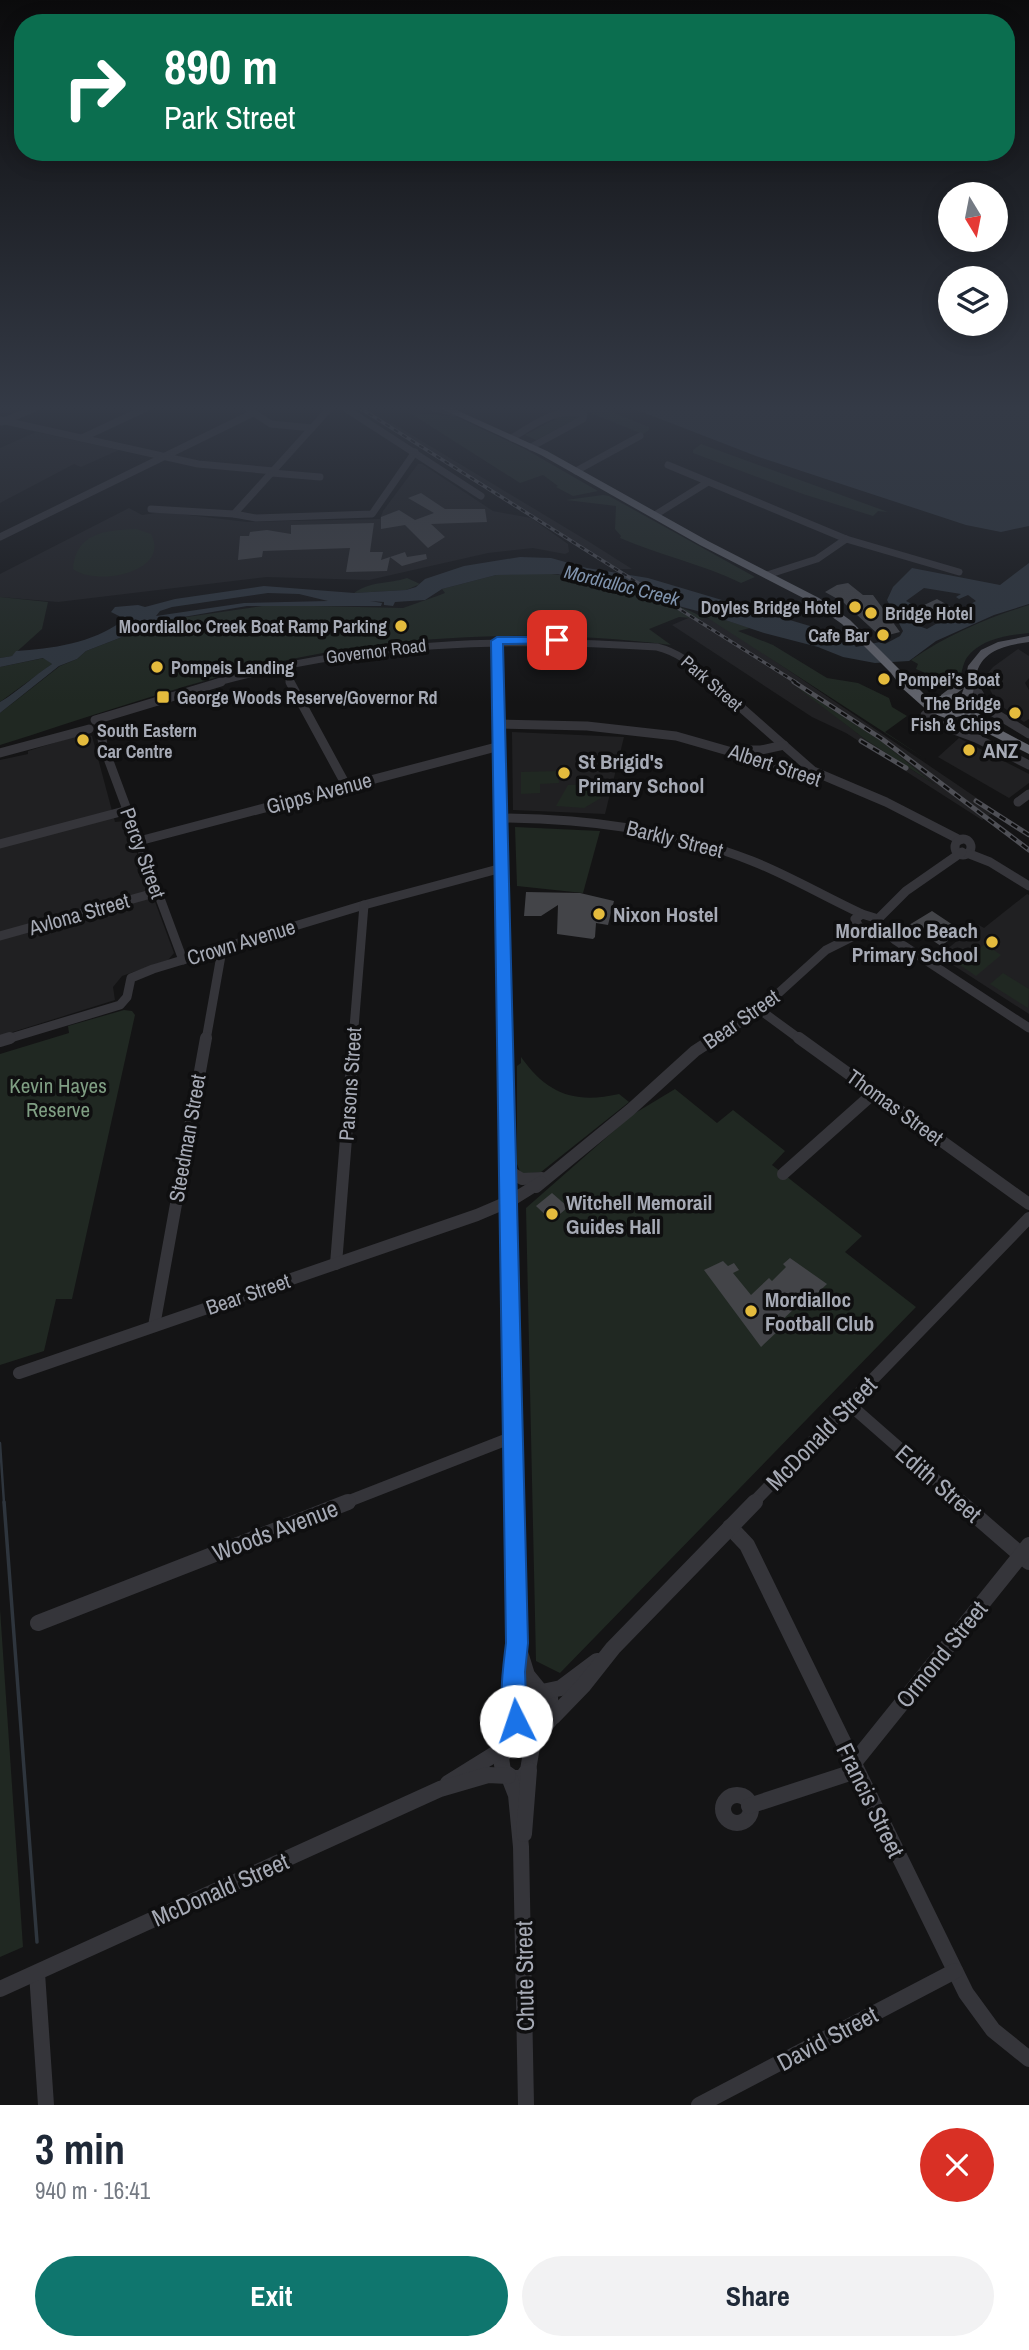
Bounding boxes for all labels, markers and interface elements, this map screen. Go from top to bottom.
text: 890 m [164,33,278,99]
icon: right [49,42,140,133]
text: Park Street [164,96,295,139]
north arrow [938,182,1008,252]
map controls [938,182,1008,336]
button: layers [938,266,1008,336]
water label: Mordialloc Creek [562,558,683,612]
place label: Doyles Bridge Hotel [701,595,841,620]
marker: Doyles Bridge Hotel [847,599,863,615]
place label: Bridge Hotel [885,601,973,626]
marker: Bridge Hotel [863,605,879,621]
pin [527,610,587,670]
place label: Moordialloc Creek Boat Ramp Parking [119,614,387,639]
marker: Moordialloc Creek Boat Ramp Parking [393,618,409,634]
icon: arrive [538,621,576,659]
place label: Cafe Bar [808,623,869,648]
marker: Cafe Bar [875,627,891,643]
street label: Governor Road [324,632,428,670]
street label: Park Street [676,649,748,717]
place label: Pompeis Landing [171,655,294,680]
marker: Pompeis Landing [149,659,165,675]
place label: Pompei’s Boat [898,667,1000,692]
marker: Pompei’s Boat [876,671,892,687]
place label: George Woods Reserve/Governor Rd [177,685,438,710]
marker: George Woods Reserve/Governor Rd [155,689,171,705]
place label: The Bridge Fish & Chips [911,691,1001,737]
marker: The Bridge Fish & Chips [1007,705,1023,721]
place label: South Eastern Car Centre [97,718,197,764]
marker: South Eastern Car Centre [75,732,91,748]
street label: Albert Street [724,736,825,794]
place label: ANZ [983,736,1019,765]
marker: ANZ [961,742,977,758]
place label: St Brigid's Primary School [578,747,704,800]
street label: Gipps Avenue [263,765,375,821]
marker: St Brigid's Primary School [556,765,572,781]
street label: Percy Street [113,804,173,903]
street label: Barkly Street [624,813,727,865]
street label: Avlona Street [24,886,133,942]
place label: Nixon Hostel [613,900,718,929]
marker: Nixon Hostel [591,906,607,922]
street label: Crown Avenue [183,912,299,972]
place label: Mordialloc Beach Primary School [835,916,978,969]
marker: Mordialloc Beach Primary School [984,934,1000,950]
street label: Bear Street [697,982,785,1056]
street label: Parsons Street [332,1026,368,1142]
street label: Thomas Street [841,1062,949,1152]
park label: Kevin Hayes Reserve [9,1071,107,1124]
street label: Steedman Street [161,1072,213,1204]
place label: Witchell Memorail Guides Hall [566,1188,712,1241]
marker: Witchell Memorail Guides Hall [544,1206,560,1222]
street label: Bear Street [202,1266,294,1322]
place label: Mordialloc Football Club [765,1285,874,1338]
marker: Mordialloc Football Club [743,1303,759,1319]
street label: McDonald Street [759,1369,884,1497]
street label: Edith Street [889,1437,989,1530]
street label: Woods Avenue [208,1491,342,1569]
street label: Ormond Street [888,1593,994,1714]
position arrow [479,1684,553,1758]
street label: Francis Street [830,1737,913,1863]
street label: McDonald Street [147,1844,294,1933]
street label: Chute Street [507,1920,541,2032]
street label: David Street [771,1998,883,2078]
text: 3 min [35,2121,125,2177]
button: close [920,2128,994,2202]
text: 940 m · 16:41 [35,2175,150,2206]
button: Exit [35,2256,508,2336]
button: Share [522,2256,994,2336]

